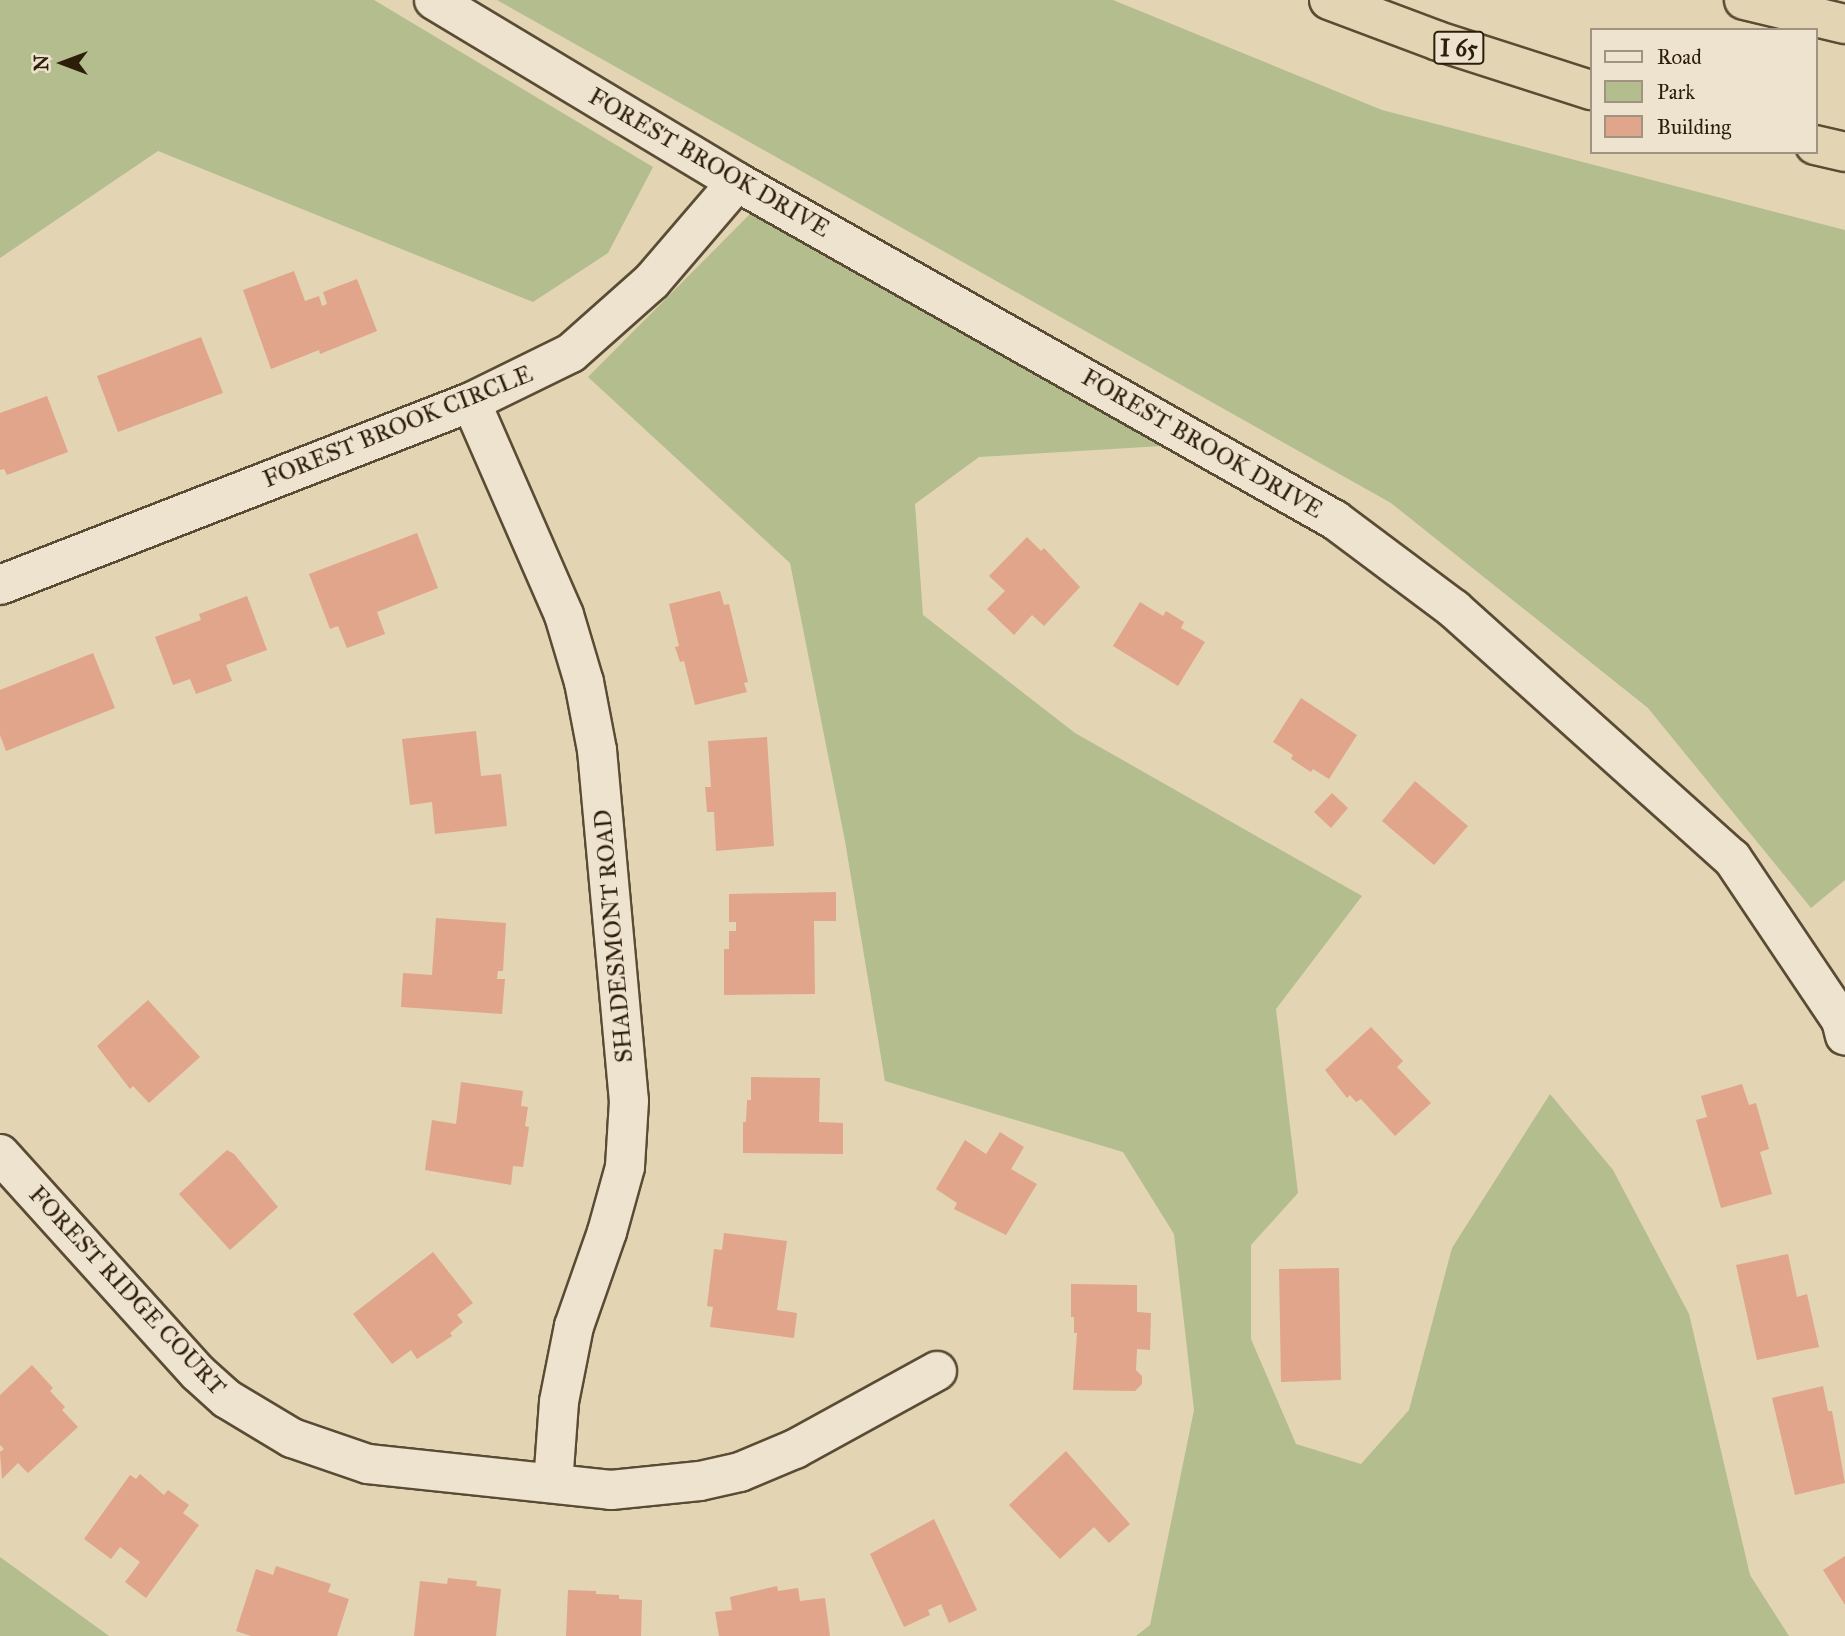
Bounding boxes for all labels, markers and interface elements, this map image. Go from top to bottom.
north arrow [28,28,98,98]
road number: I 65 [1433,28,1485,68]
legend [1590,28,1817,154]
text: Road [1657,44,1702,70]
text: N [30,55,53,71]
text: Park [1657,79,1695,105]
street label: FOREST BROOK DRIVE [583,82,835,244]
text: Building [1657,114,1731,140]
street label: FOREST BROOK CIRCLE [259,360,537,494]
street label: FOREST BROOK DRIVE [1076,363,1328,525]
street label: SHADESMONT ROAD [589,808,639,1064]
street label: FOREST RIDGE COURT [22,1180,232,1402]

